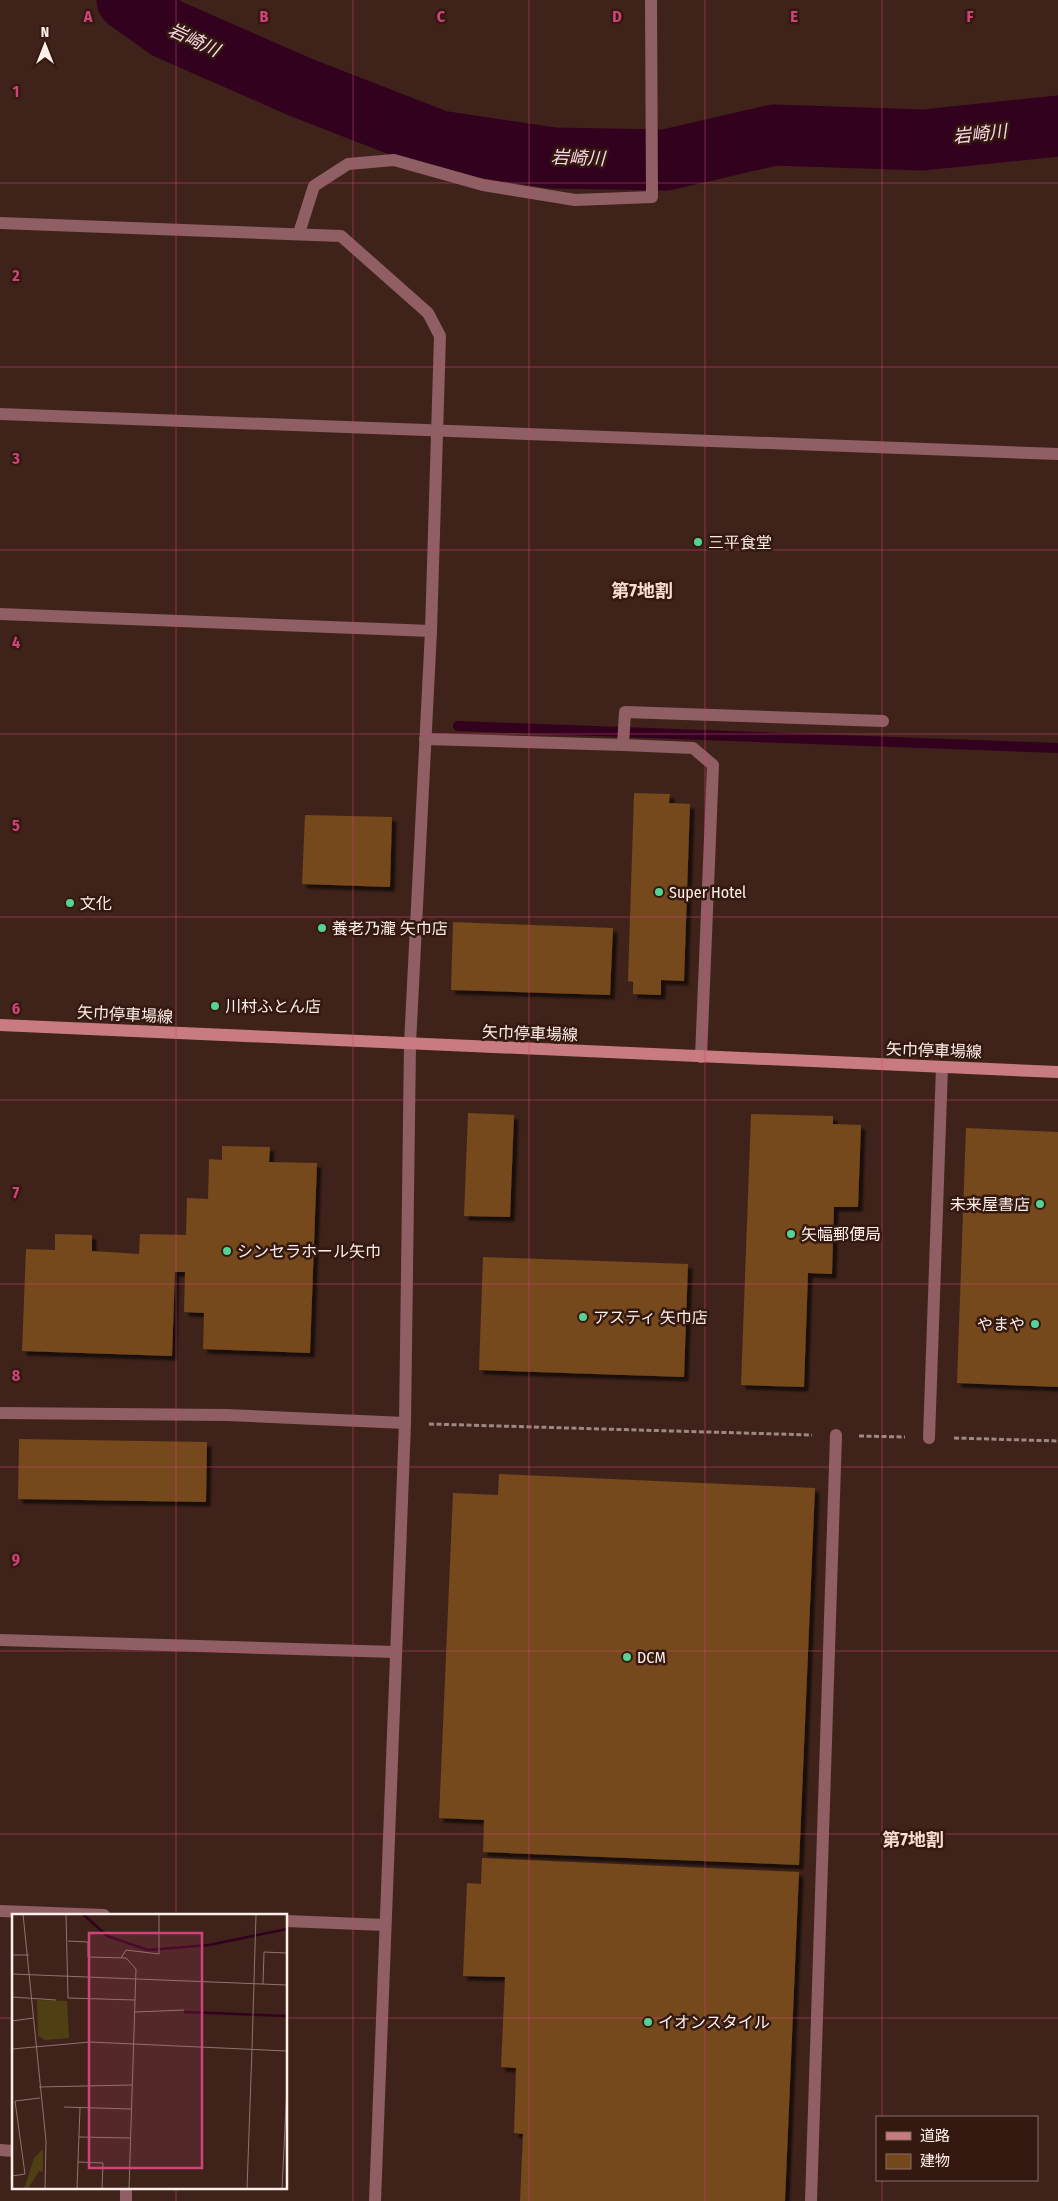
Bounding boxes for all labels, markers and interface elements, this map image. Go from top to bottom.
text: A [83,7,93,26]
text: B [260,7,269,26]
text: C [437,7,446,26]
text: D [612,7,622,26]
text: E [790,7,798,26]
text: F [966,7,974,26]
water label: 岩崎川 [165,19,225,62]
north arrow [20,20,70,70]
text: N [41,24,49,41]
text: 1 [13,82,19,101]
water label: 岩崎川 [952,120,1010,148]
water label: 岩崎川 [551,146,607,170]
text: 2 [11,266,20,285]
text: 3 [11,449,20,468]
place label: 三平食堂 [708,533,772,552]
marker: 三平食堂 [692,536,704,548]
district label: 第7地割 [611,580,673,602]
text: 4 [12,633,20,652]
text: 5 [12,816,20,835]
place label: Super Hotel [669,883,746,902]
marker: Super Hotel [653,886,665,898]
place label: 文化 [80,894,112,913]
marker: 文化 [64,897,76,909]
place label: 養老乃瀧 矢巾店 [332,919,448,938]
marker: 養老乃瀧 矢巾店 [316,922,328,934]
place label: 川村ふとん店 [225,997,321,1016]
text: 6 [12,999,20,1018]
marker: 川村ふとん店 [209,1000,221,1012]
street label: 矢巾停車場線 [77,1002,173,1026]
street label: 矢巾停車場線 [482,1022,578,1045]
street label: 矢巾停車場線 [886,1039,982,1062]
text: 7 [13,1183,20,1202]
place label: 未来屋書店 [950,1195,1030,1214]
marker: 未来屋書店 [1034,1198,1046,1210]
place label: 矢幅郵便局 [801,1225,881,1244]
marker: 矢幅郵便局 [785,1228,797,1240]
place label: シンセラホール矢巾 [237,1242,381,1261]
marker: シンセラホール矢巾 [221,1245,233,1257]
place label: アスティ 矢巾店 [593,1308,708,1327]
marker: アスティ 矢巾店 [577,1311,589,1323]
place label: やまや [977,1315,1025,1334]
marker: やまや [1029,1318,1041,1330]
text: 8 [12,1366,21,1385]
text: 9 [12,1550,20,1569]
place label: DCM [637,1648,666,1667]
marker: DCM [621,1651,633,1663]
district label: 第7地割 [882,1829,944,1851]
inset map [12,1914,288,2188]
place label: イオンスタイル [658,2013,770,2032]
marker: イオンスタイル [642,2016,654,2028]
legend [876,2116,1038,2181]
text: 道路 [920,2127,950,2145]
text: 建物 [920,2152,950,2170]

